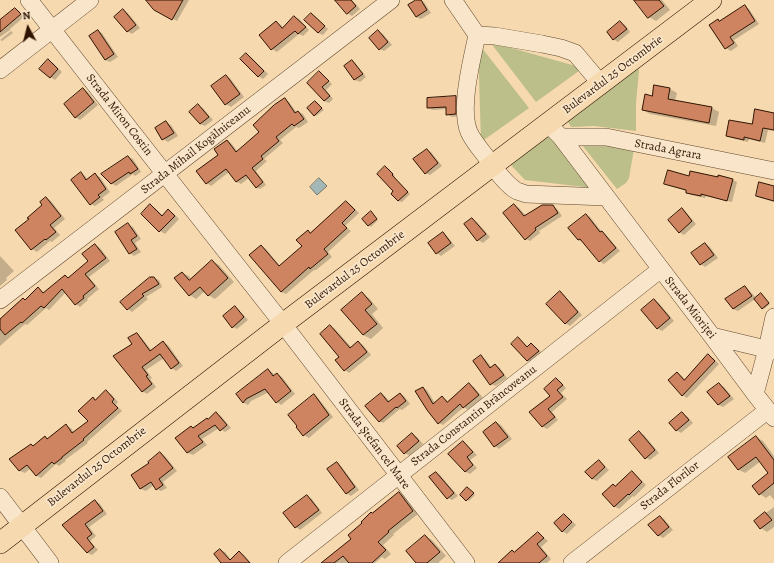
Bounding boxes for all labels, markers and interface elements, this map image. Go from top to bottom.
north arrow [8,8,48,48]
text: N [22,8,31,24]
street label: Bulevardul 25 Octombrie [560,33,666,117]
street label: Strada Miron Costin [83,71,155,159]
street label: Strada Mihail Kogălniceanu [138,103,254,197]
street label: Strada Agrara [633,136,703,164]
street label: Bulevardul 25 Octombrie [302,228,408,312]
street label: Strada Mioriței [661,274,719,342]
street label: Strada Constantin Brâncoveanu [408,362,540,470]
street label: Strada Ștefan cel Mare [335,396,413,492]
street label: Bulevardul 25 Octombrie [45,424,149,510]
street label: Strada Florilor [637,458,703,514]

